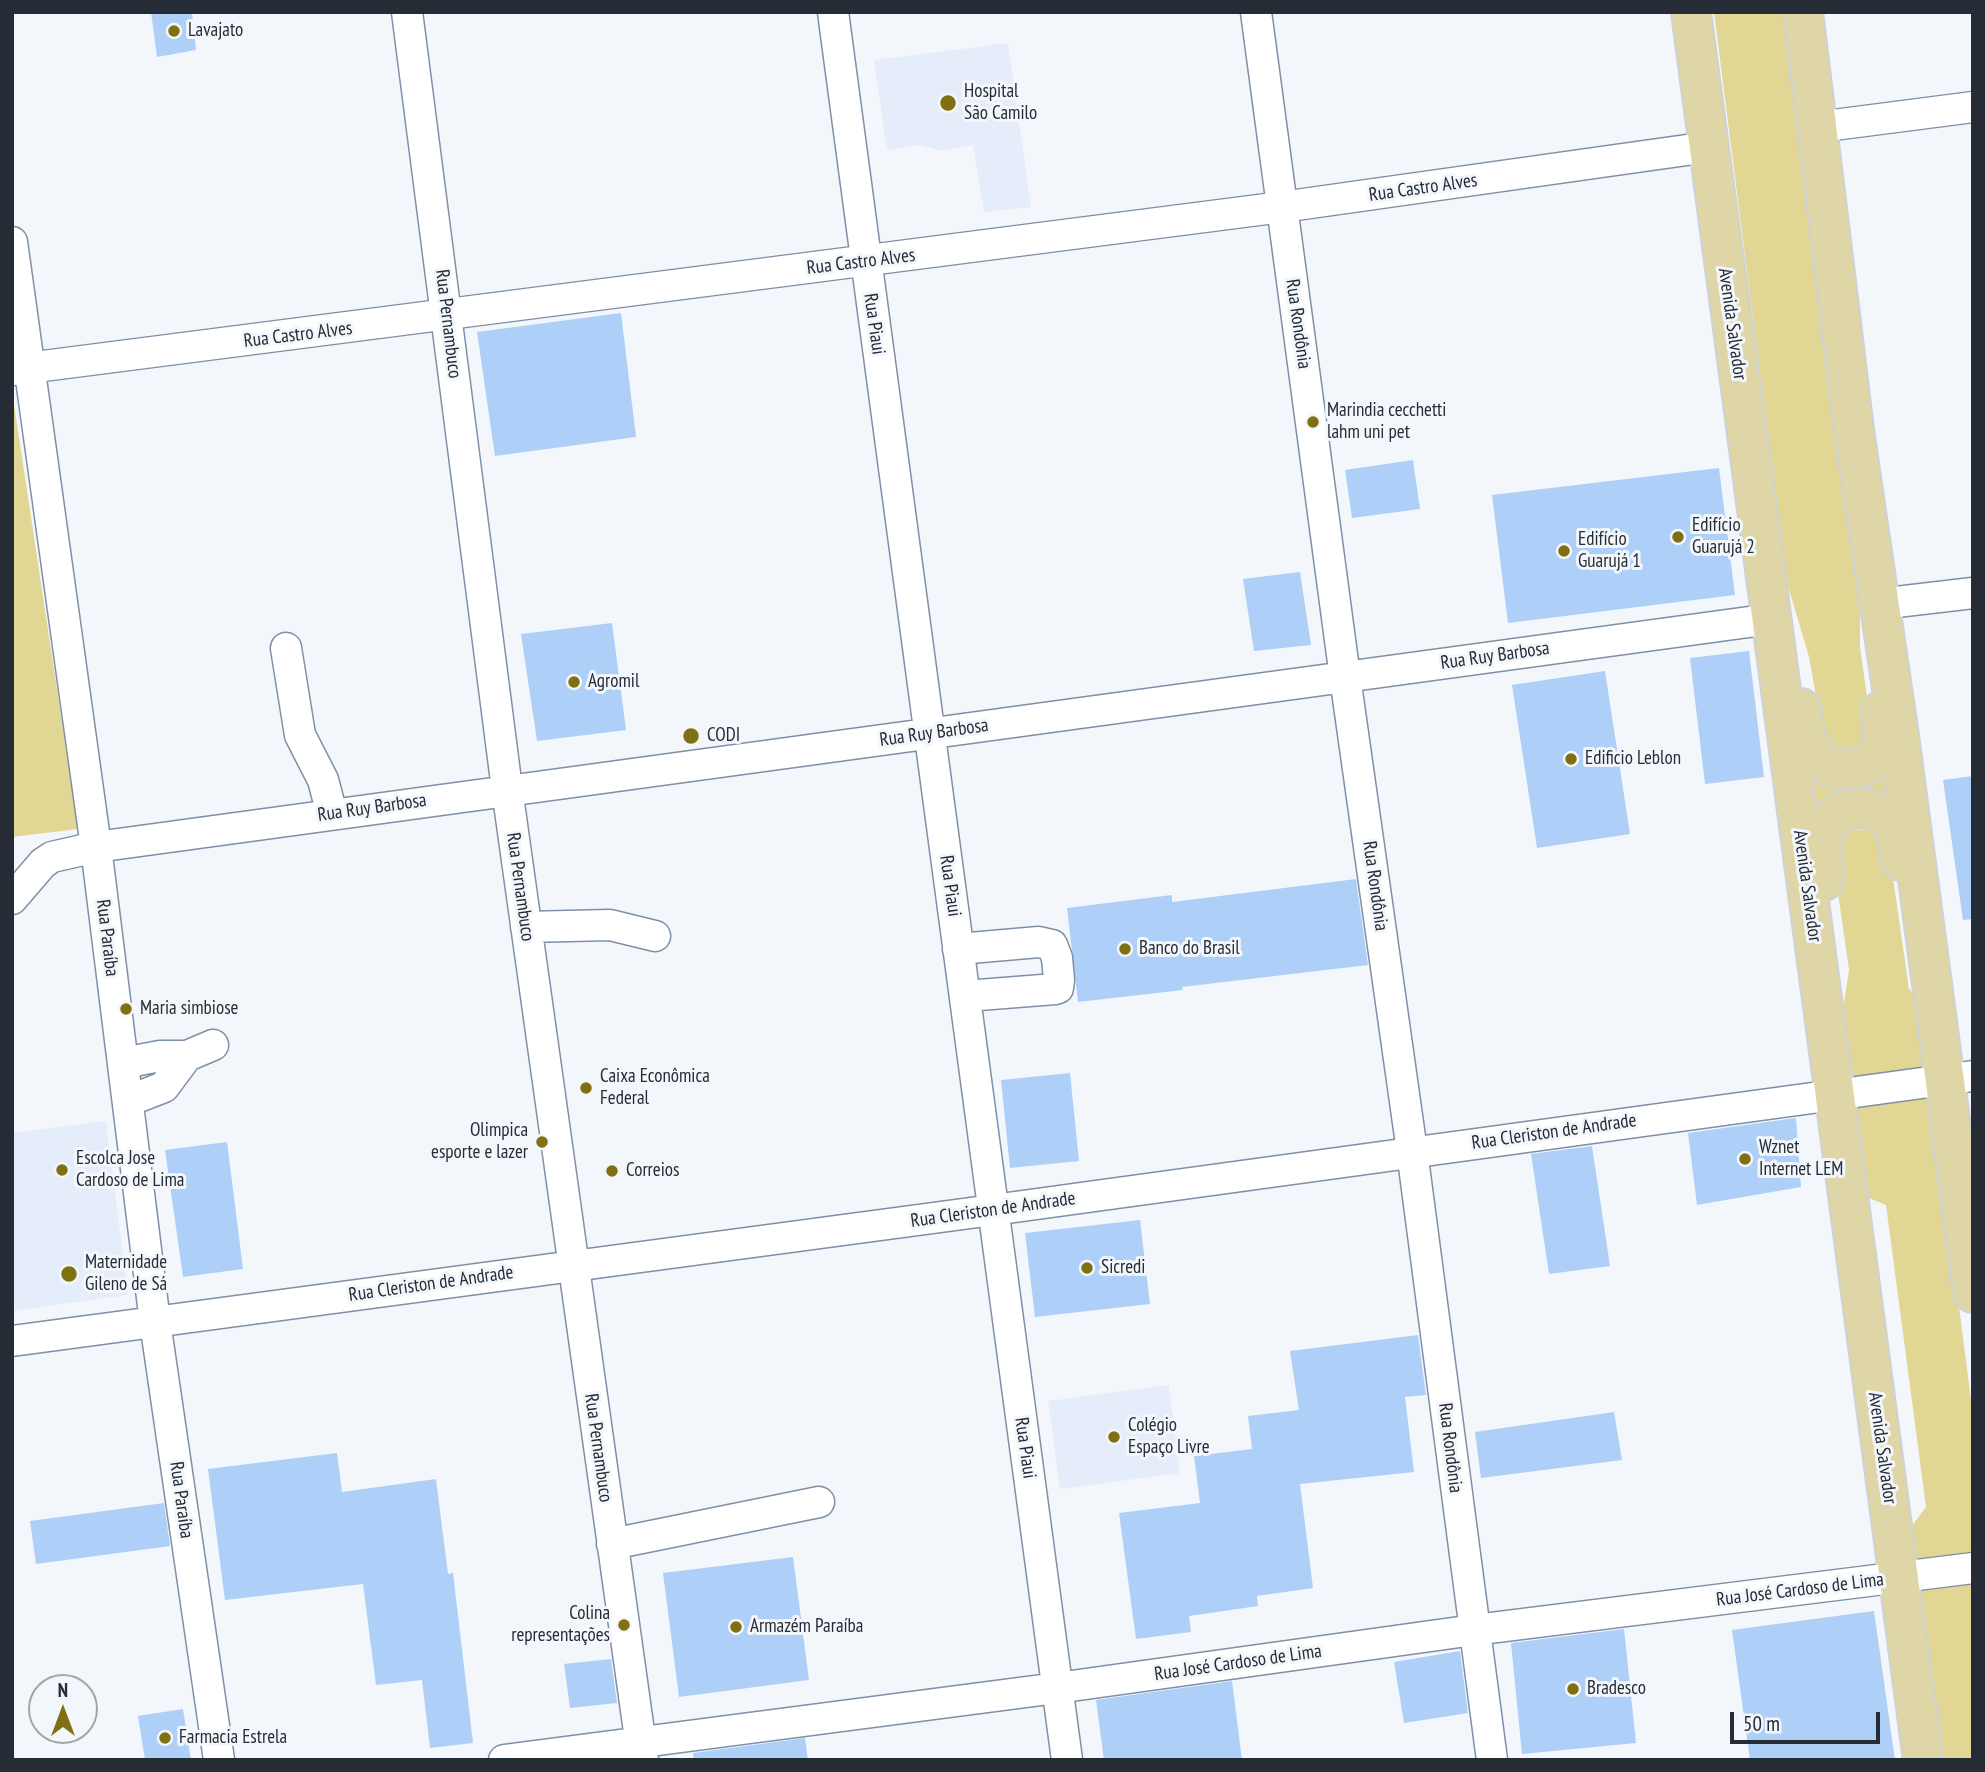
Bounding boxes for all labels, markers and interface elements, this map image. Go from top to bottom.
place label: Lavajato [188,20,243,42]
marker: Lavajato [166,23,182,39]
place label: Hospital São Camilo [964,81,1037,125]
marker: Hospital São Camilo [938,93,958,113]
street label: Rua Castro Alves [1367,169,1479,207]
street label: Rua Castro Alves [805,244,917,280]
street label: Avenida Salvador [1713,267,1751,381]
street label: Rua Pernambuco [430,268,466,380]
street label: Rua Rondônia [1280,278,1316,370]
street label: Rua Piaui [858,292,890,356]
street label: Rua Castro Alves [242,317,354,353]
place label: Marindia cecchetti lahm uni pet [1327,400,1446,444]
marker: Marindia cecchetti lahm uni pet [1305,414,1321,430]
place label: Edifício Guarujá 2 [1692,515,1755,559]
place label: Edifício Guarujá 1 [1578,529,1641,573]
marker: Edifício Guarujá 2 [1670,529,1686,545]
marker: Edifício Guarujá 1 [1556,543,1572,559]
street label: Rua Ruy Barbosa [1439,637,1551,675]
place label: Agromil [588,671,639,693]
marker: Agromil [566,674,582,690]
street label: Rua Ruy Barbosa [878,714,990,752]
place label: CODI [707,725,740,747]
marker: CODI [681,726,701,746]
place label: Edificio Leblon [1585,748,1681,770]
marker: Edificio Leblon [1563,751,1579,767]
street label: Rua Ruy Barbosa [316,789,428,827]
street label: Avenida Salvador [1788,829,1826,943]
street label: Rua Pernambuco [501,831,539,943]
street label: Rua Rondônia [1357,840,1393,932]
street label: Rua Piaui [934,854,966,918]
street label: Rua Paraíba [91,898,123,978]
place label: Banco do Brasil [1139,938,1240,960]
marker: Banco do Brasil [1117,941,1133,957]
place label: Maria simbiose [140,998,238,1020]
marker: Maria simbiose [118,1001,134,1017]
place label: Caixa Econômica Federal [600,1066,710,1110]
marker: Caixa Econômica Federal [578,1080,594,1096]
street label: Rua Cleriston de Andrade [1470,1109,1638,1155]
place label: Olimpica esporte e lazer [431,1120,528,1164]
marker: Olimpica esporte e lazer [534,1134,550,1150]
place label: Wznet Internet LEM [1759,1137,1843,1181]
place label: Escolca Jose Cardoso de Lima [76,1148,184,1192]
marker: Wznet Internet LEM [1737,1151,1753,1167]
place label: Correios [626,1160,679,1182]
marker: Escolca Jose Cardoso de Lima [54,1162,70,1178]
marker: Correios [604,1163,620,1179]
street label: Rua Cleriston de Andrade [909,1187,1077,1233]
place label: Maternidade Gileno de Sá [85,1252,167,1296]
place label: Sicredi [1101,1257,1145,1279]
marker: Sicredi [1079,1260,1095,1276]
street label: Rua Cleriston de Andrade [347,1261,515,1307]
marker: Maternidade Gileno de Sá [59,1264,79,1284]
street label: Avenida Salvador [1863,1391,1901,1505]
street label: Rua Pernambuco [579,1392,617,1504]
street label: Rua Rondônia [1433,1402,1467,1494]
place label: Colégio Espaço Livre [1128,1415,1210,1459]
street label: Rua Piaui [1009,1416,1041,1480]
marker: Colégio Espaço Livre [1106,1429,1122,1445]
street label: Rua Paraíba [164,1460,198,1540]
street label: Rua José Cardoso de Lima [1715,1568,1885,1612]
place label: Colina representações [511,1603,610,1647]
place label: Armazém Paraíba [750,1616,863,1638]
marker: Colina representações [616,1617,632,1633]
marker: Armazém Paraíba [728,1619,744,1635]
street label: Rua José Cardoso de Lima [1153,1640,1323,1686]
north arrow [28,1674,98,1744]
text: N [58,1678,68,1702]
place label: Bradesco [1587,1678,1646,1700]
marker: Bradesco [1565,1681,1581,1697]
scale bar [1733,1698,1884,1742]
text: 50 m [1743,1710,1780,1737]
place label: Farmacia Estrela [179,1727,287,1749]
marker: Farmacia Estrela [157,1730,173,1746]

